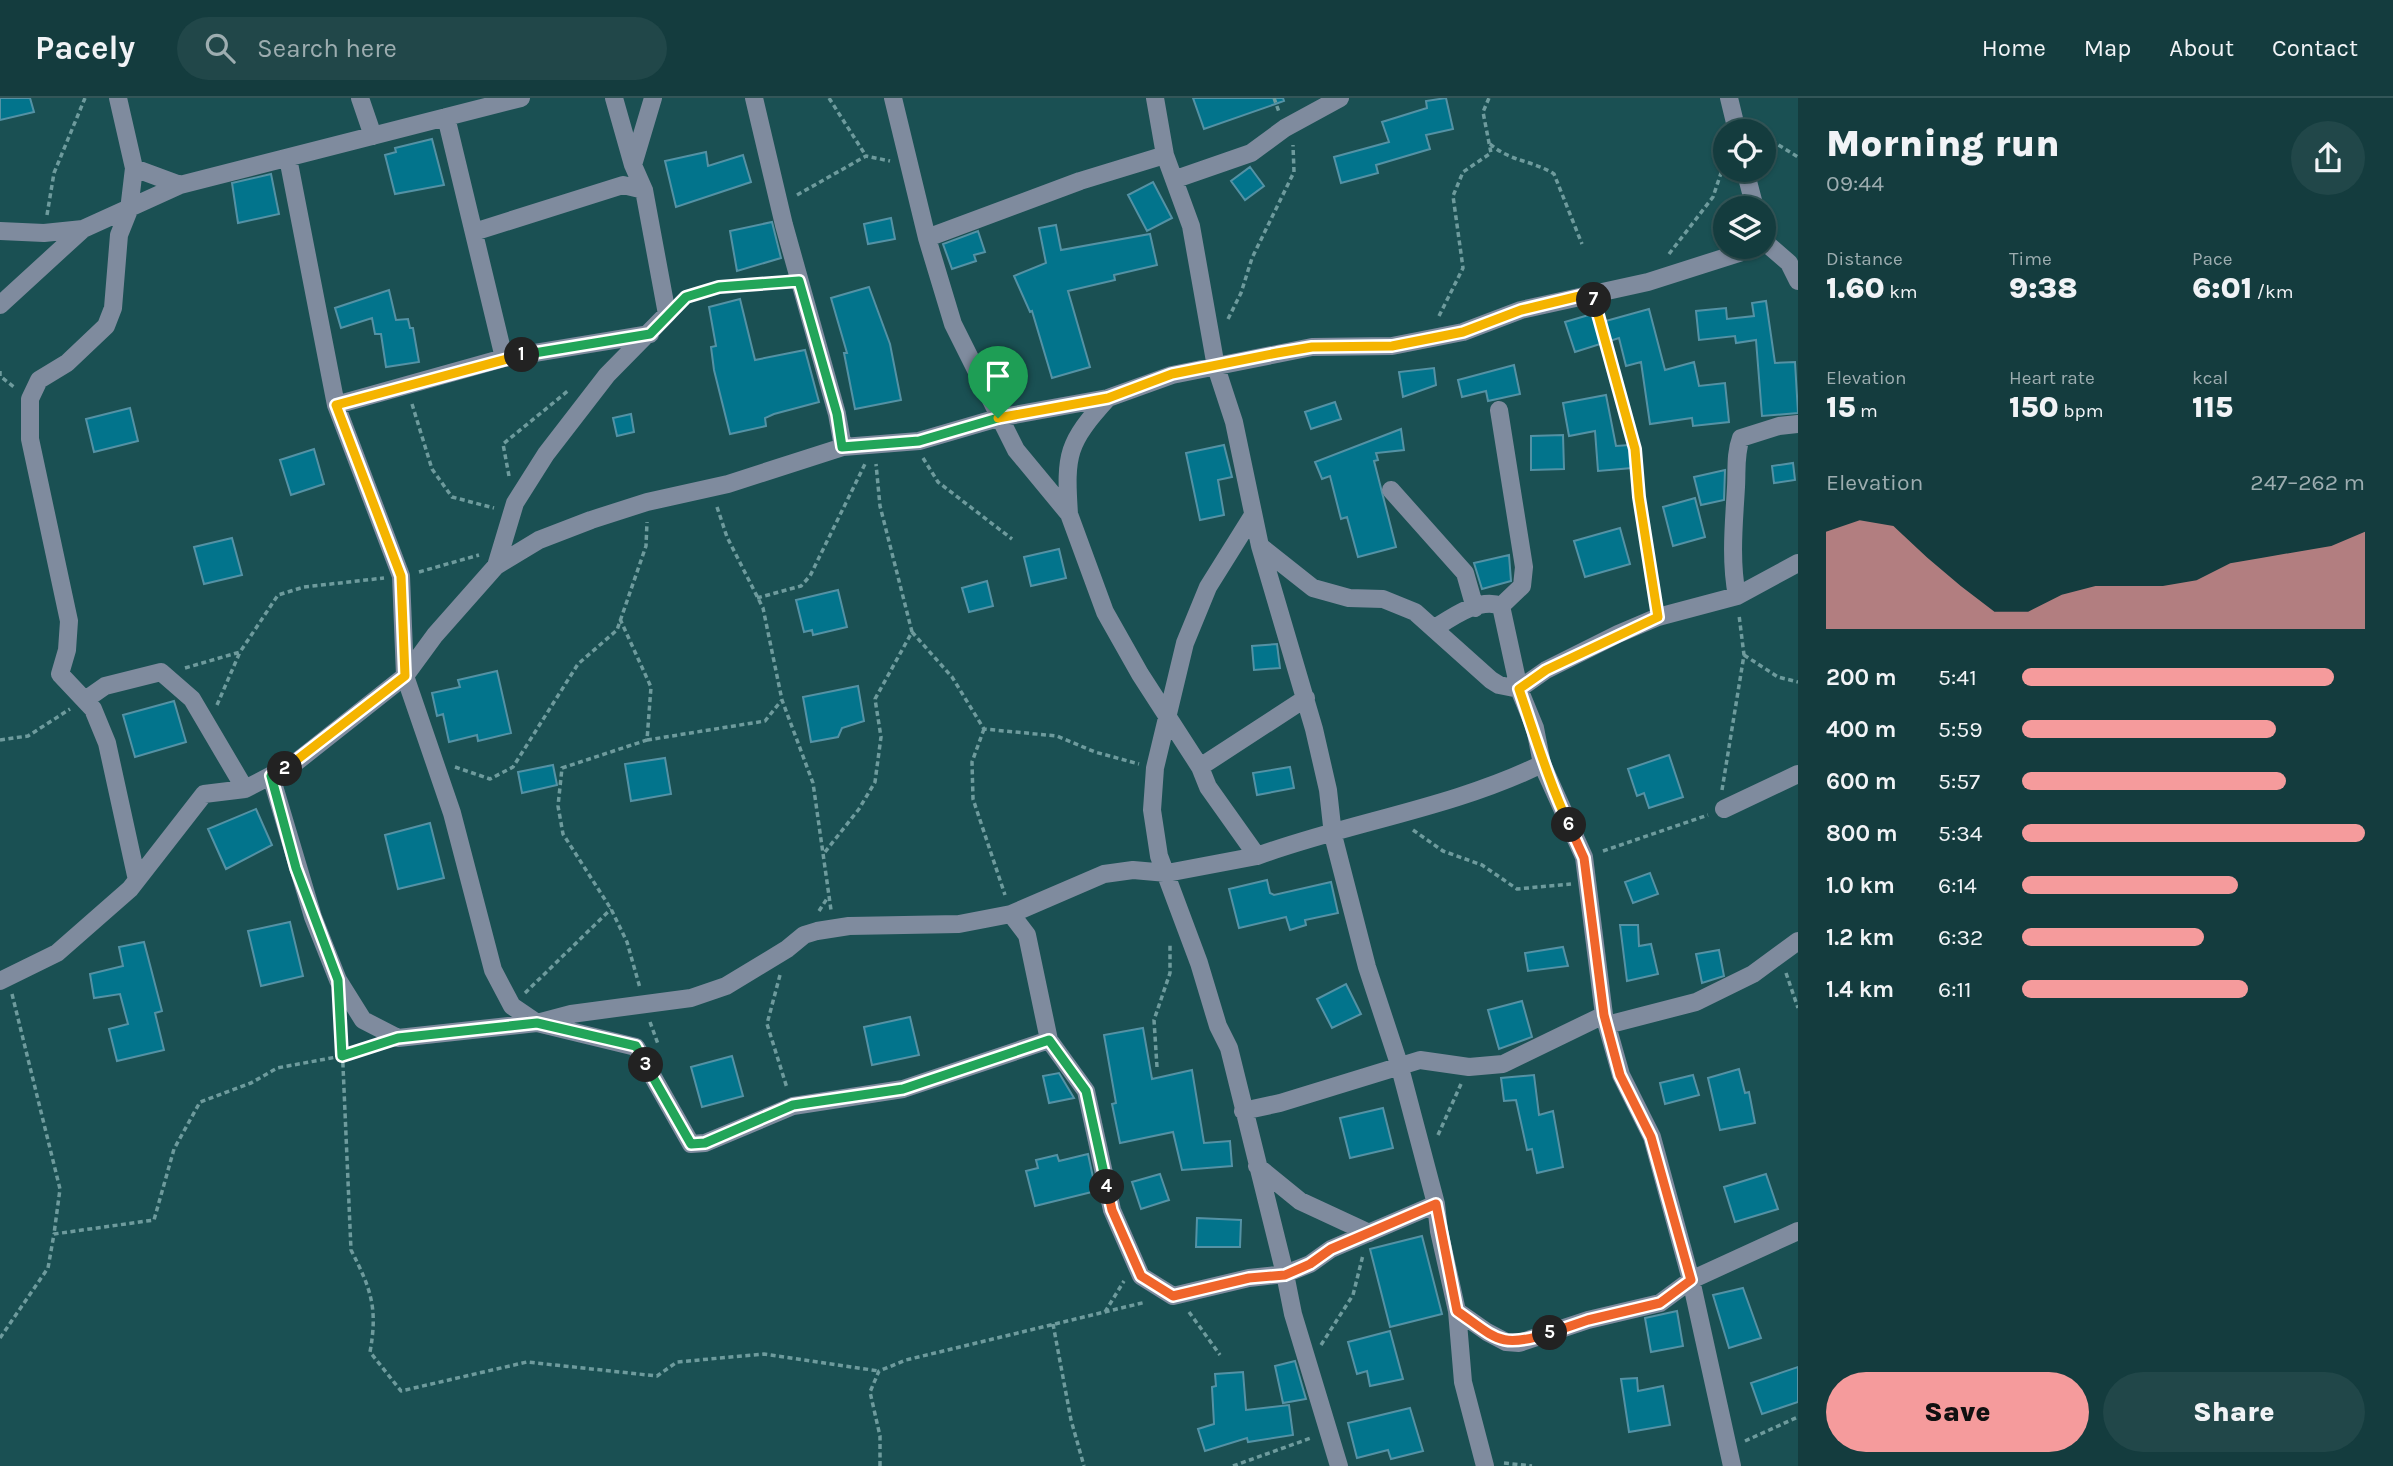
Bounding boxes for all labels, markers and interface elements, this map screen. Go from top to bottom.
search box [177,17,667,80]
text: Pacely [35,29,135,67]
icon: search [201,29,239,67]
text: Search here [257,33,397,64]
text: Home [1982,34,2046,62]
text: Map [2084,34,2131,62]
text: About [2169,34,2234,62]
text: Contact [2272,34,2358,62]
map controls [1713,119,1776,259]
button: locate [1713,119,1776,182]
text: Morning run [1826,121,2060,166]
button: share [2291,121,2365,195]
text: 09:44 [1826,170,1884,197]
button: layers [1713,196,1776,259]
text: Distance [1826,248,1903,270]
text: Time [2009,248,2052,270]
text: Pace [2192,248,2233,270]
text: 1.60 [1826,270,1885,306]
text: 9:38 [2009,270,2078,306]
text: 6:01 [2192,270,2252,306]
text: km [1885,281,1918,303]
text: /km [2252,281,2294,303]
pin: 7 [1576,282,1612,318]
text: 7 [1589,288,1598,310]
pin: 1 [504,338,540,372]
text: 1 [518,343,525,365]
pin [968,346,1028,418]
icon: arrive [979,357,1017,395]
text: Elevation [1826,367,1906,389]
text: Heart rate [2009,367,2095,389]
text: kcal [2192,367,2228,389]
text: 15 [1826,389,1856,425]
text: 150 [2009,389,2059,425]
text: 115 [2192,389,2233,425]
text: m [1856,400,1878,422]
text: bpm [2059,400,2103,422]
text: Elevation [1826,469,1923,496]
text: 247–262 m [2250,469,2365,496]
text: 200 m [1826,664,1897,691]
text: 5:41 [1938,664,1977,691]
text: 400 m [1826,716,1896,743]
text: 5:59 [1938,716,1983,743]
pin: 2 [268,752,302,786]
text: 2 [279,757,290,779]
text: 600 m [1826,768,1897,795]
text: 5:57 [1938,768,1980,795]
pin: 6 [1552,808,1586,842]
text: 6 [1563,813,1574,835]
text: 800 m [1826,820,1898,847]
text: 5:34 [1938,820,1983,847]
text: 1.0 km [1826,872,1895,899]
text: 6:14 [1938,872,1977,899]
text: 1.2 km [1826,924,1894,951]
text: 6:32 [1938,924,1983,951]
text: 1.4 km [1826,976,1894,1003]
text: 6:11 [1938,976,1972,1003]
pin: 3 [628,1048,664,1082]
text: 3 [640,1053,651,1075]
pin: 4 [1090,1170,1124,1204]
text: 4 [1101,1175,1112,1197]
pin: 5 [1532,1316,1568,1350]
text: 5 [1544,1321,1555,1343]
button: Save [1826,1372,2089,1452]
button: Share [2103,1372,2365,1452]

